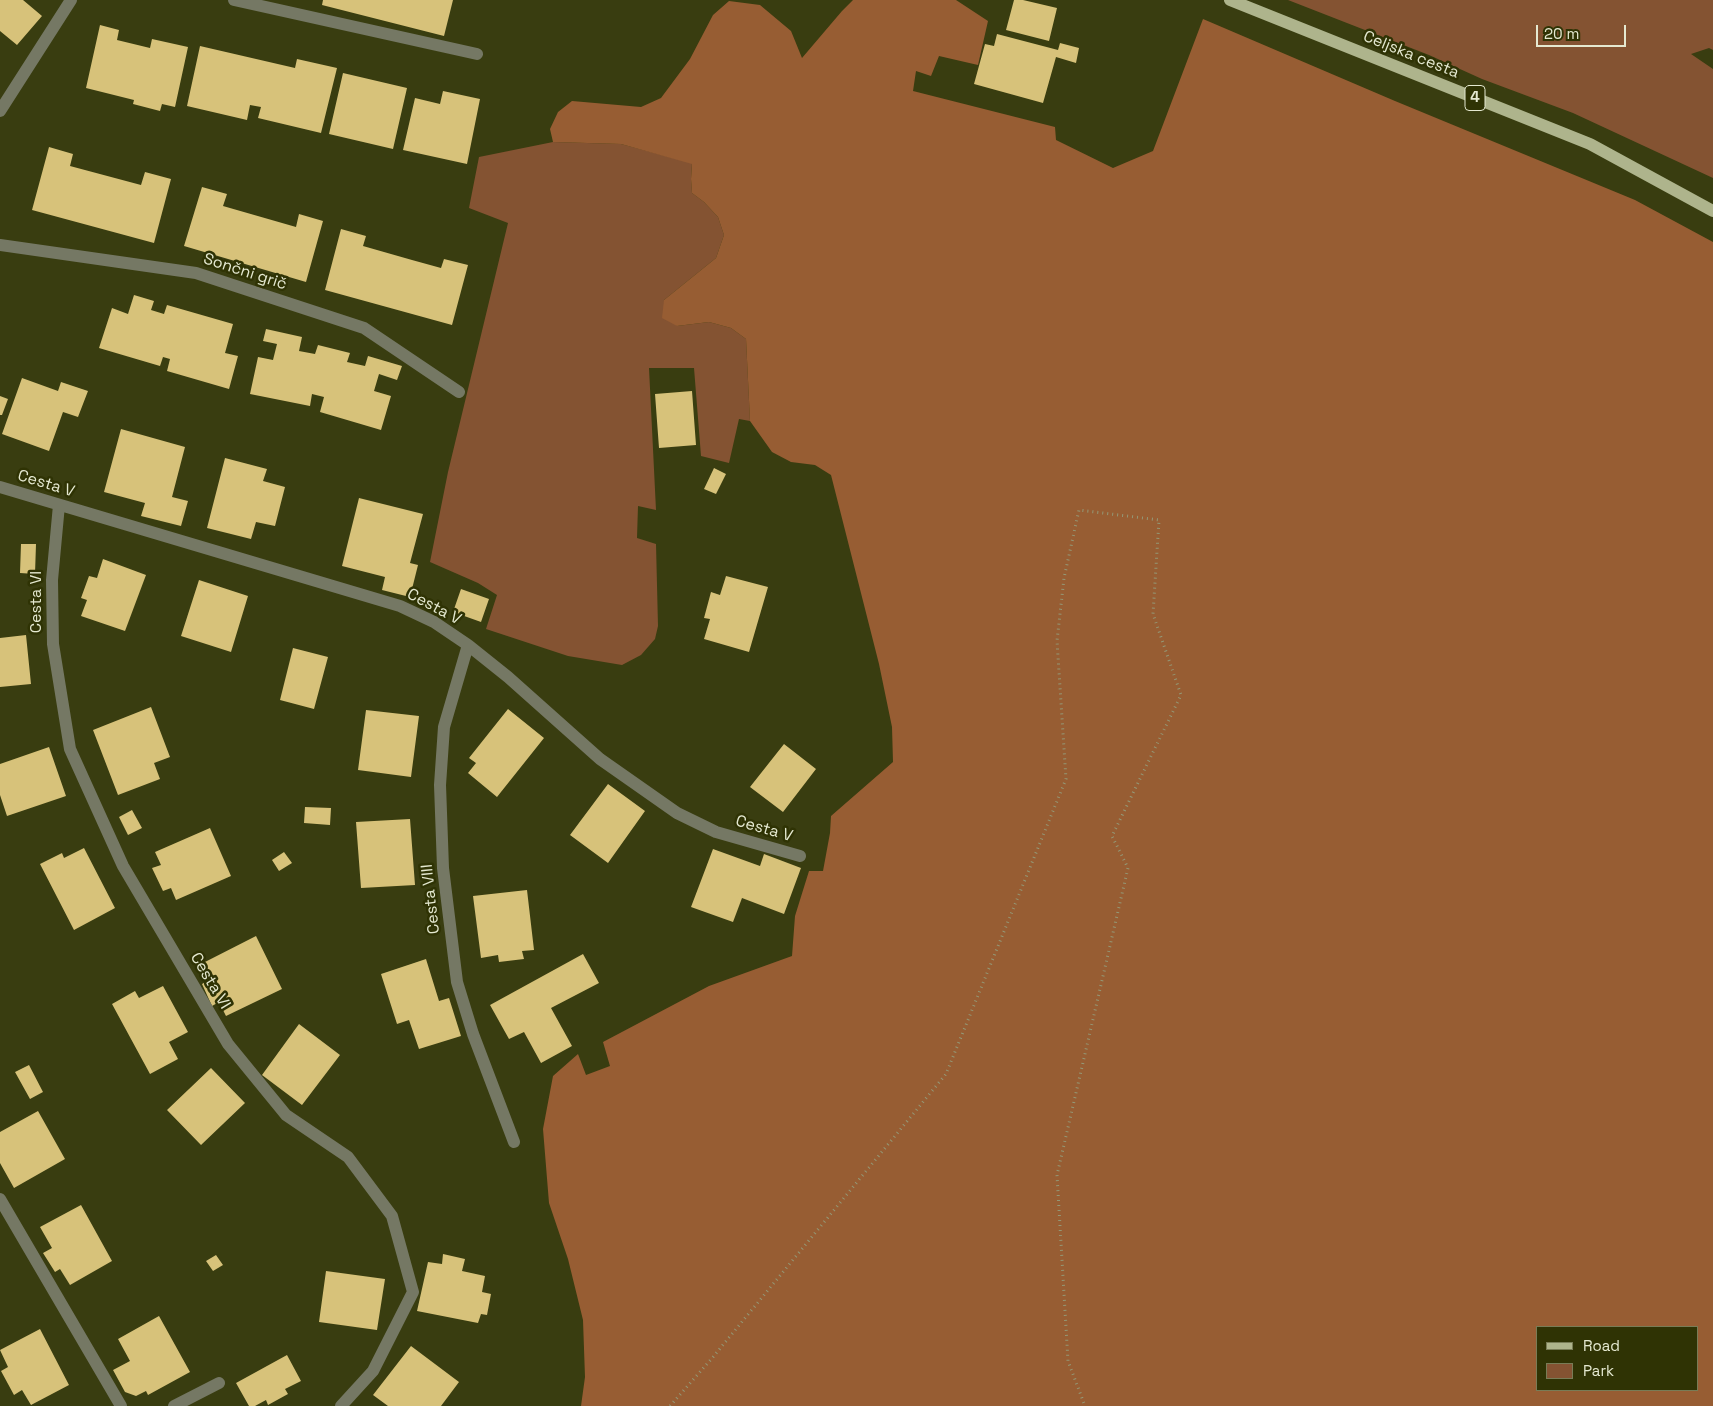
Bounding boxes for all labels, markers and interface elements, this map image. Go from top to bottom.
scale bar [1538,15,1628,47]
text: 20 m [1544,24,1579,43]
street label: Celjska cesta [1360,27,1462,83]
road number: 4 [1465,86,1485,110]
street label: Sončni grič [201,249,289,295]
street label: Cesta V [15,466,77,502]
street label: Cesta VI [27,571,47,633]
street label: Cesta V [404,585,464,629]
street label: Cesta V [733,812,795,846]
street label: Cesta VIII [418,863,444,935]
street label: Cesta VI [186,949,234,1013]
legend [1536,1326,1698,1391]
text: Road [1583,1336,1620,1355]
text: Park [1583,1361,1614,1380]

